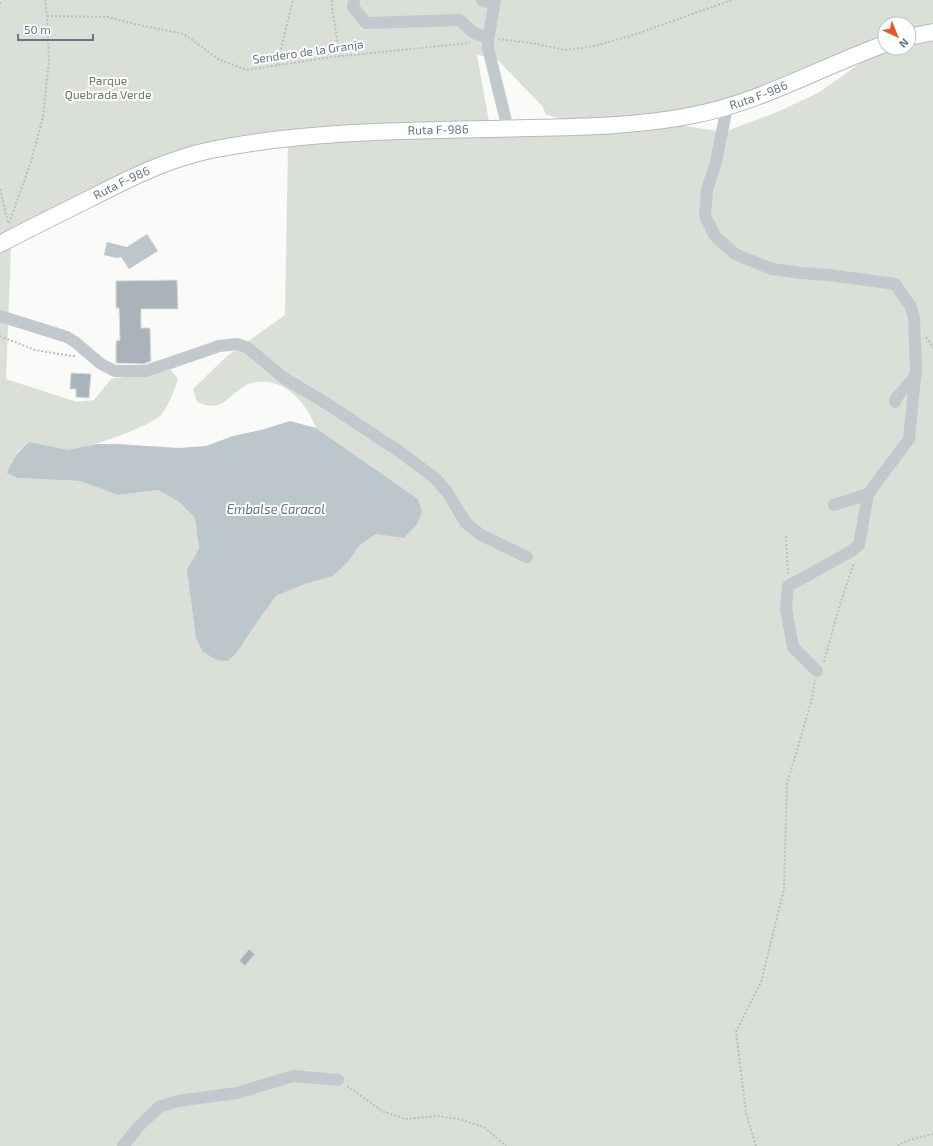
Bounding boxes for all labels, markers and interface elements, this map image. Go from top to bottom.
scale bar [18,16,93,42]
north arrow [877,16,917,56]
text: 50 m [24,22,51,36]
street label: Sendero de la Granja [251,36,364,67]
text: N [897,36,912,51]
park label: Parque Quebrada Verde [65,73,151,102]
street label: Ruta F-986 [727,77,789,112]
street label: Ruta F-986 [408,121,469,137]
street label: Ruta F-986 [91,163,152,202]
water label: Embalse Caracol [227,501,325,517]

